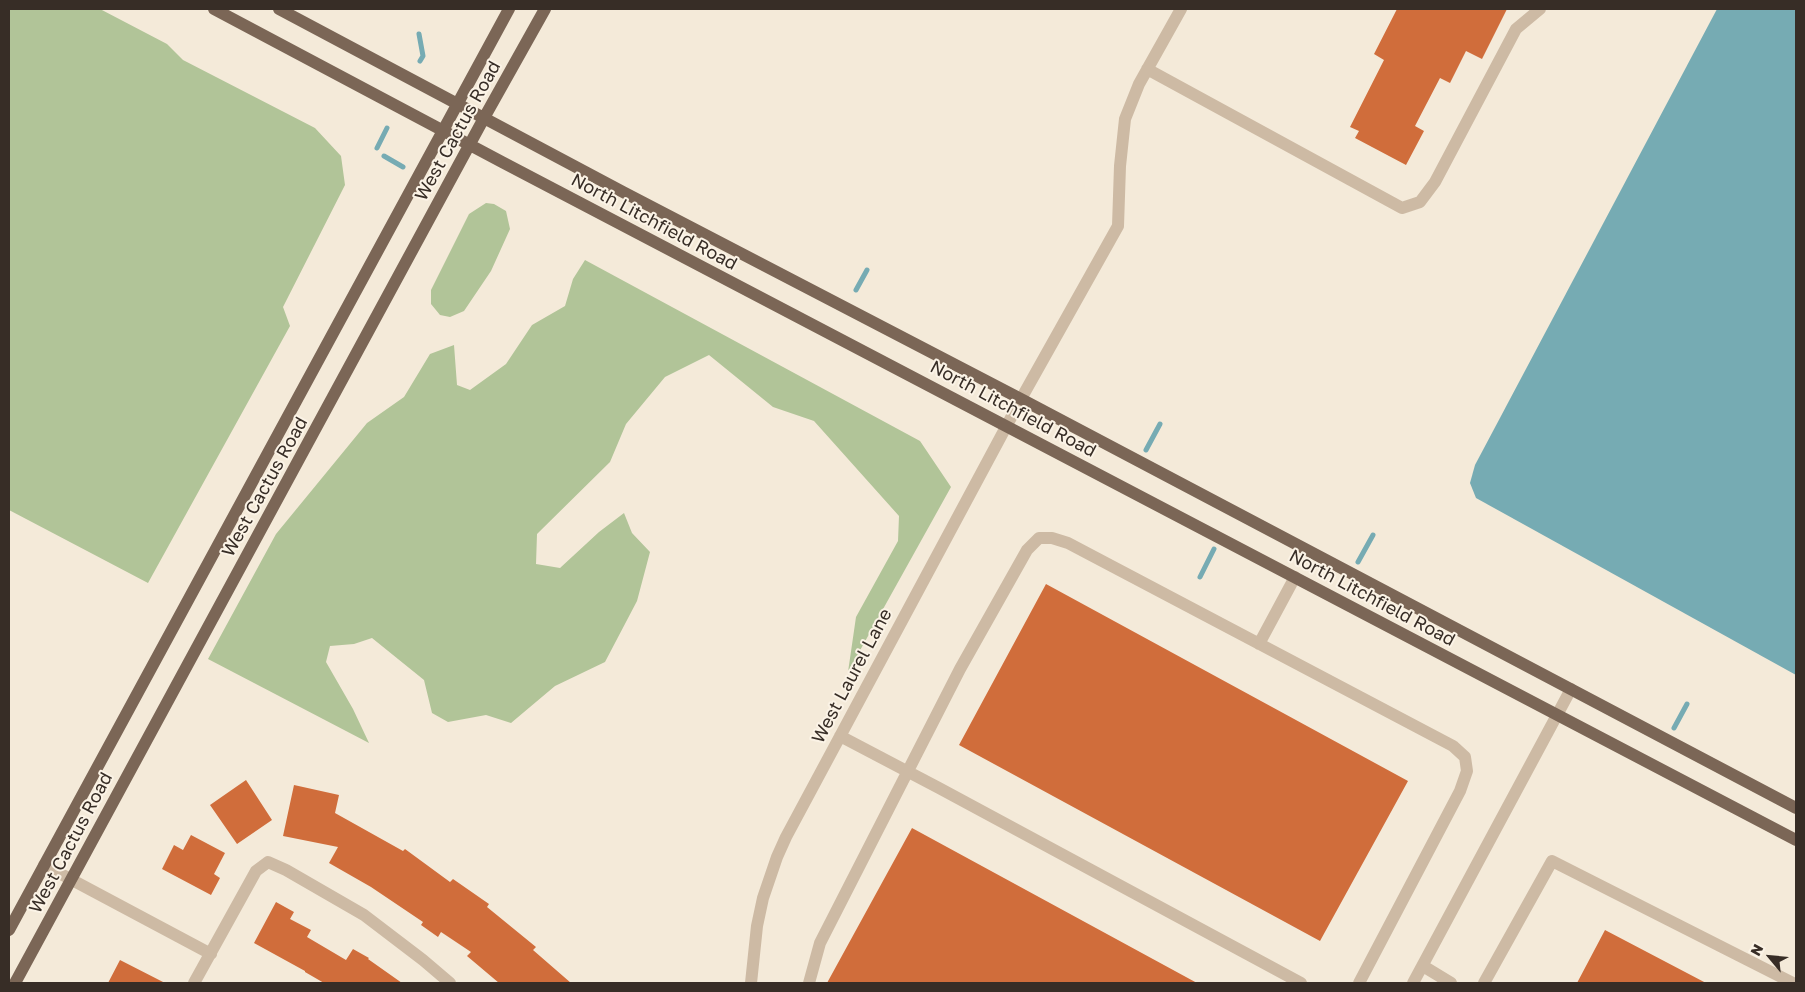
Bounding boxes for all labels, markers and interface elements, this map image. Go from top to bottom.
street label: West Cactus Road [411,57,505,205]
street label: North Litchfield Road [567,169,741,275]
street label: North Litchfield Road [926,356,1100,462]
street label: West Cactus Road [218,413,312,561]
street label: North Litchfield Road [1285,545,1459,651]
street label: West Laurel Lane [807,605,897,747]
street label: West Cactus Road [25,769,117,917]
north arrow [1745,932,1795,982]
text: N [1746,941,1766,958]

